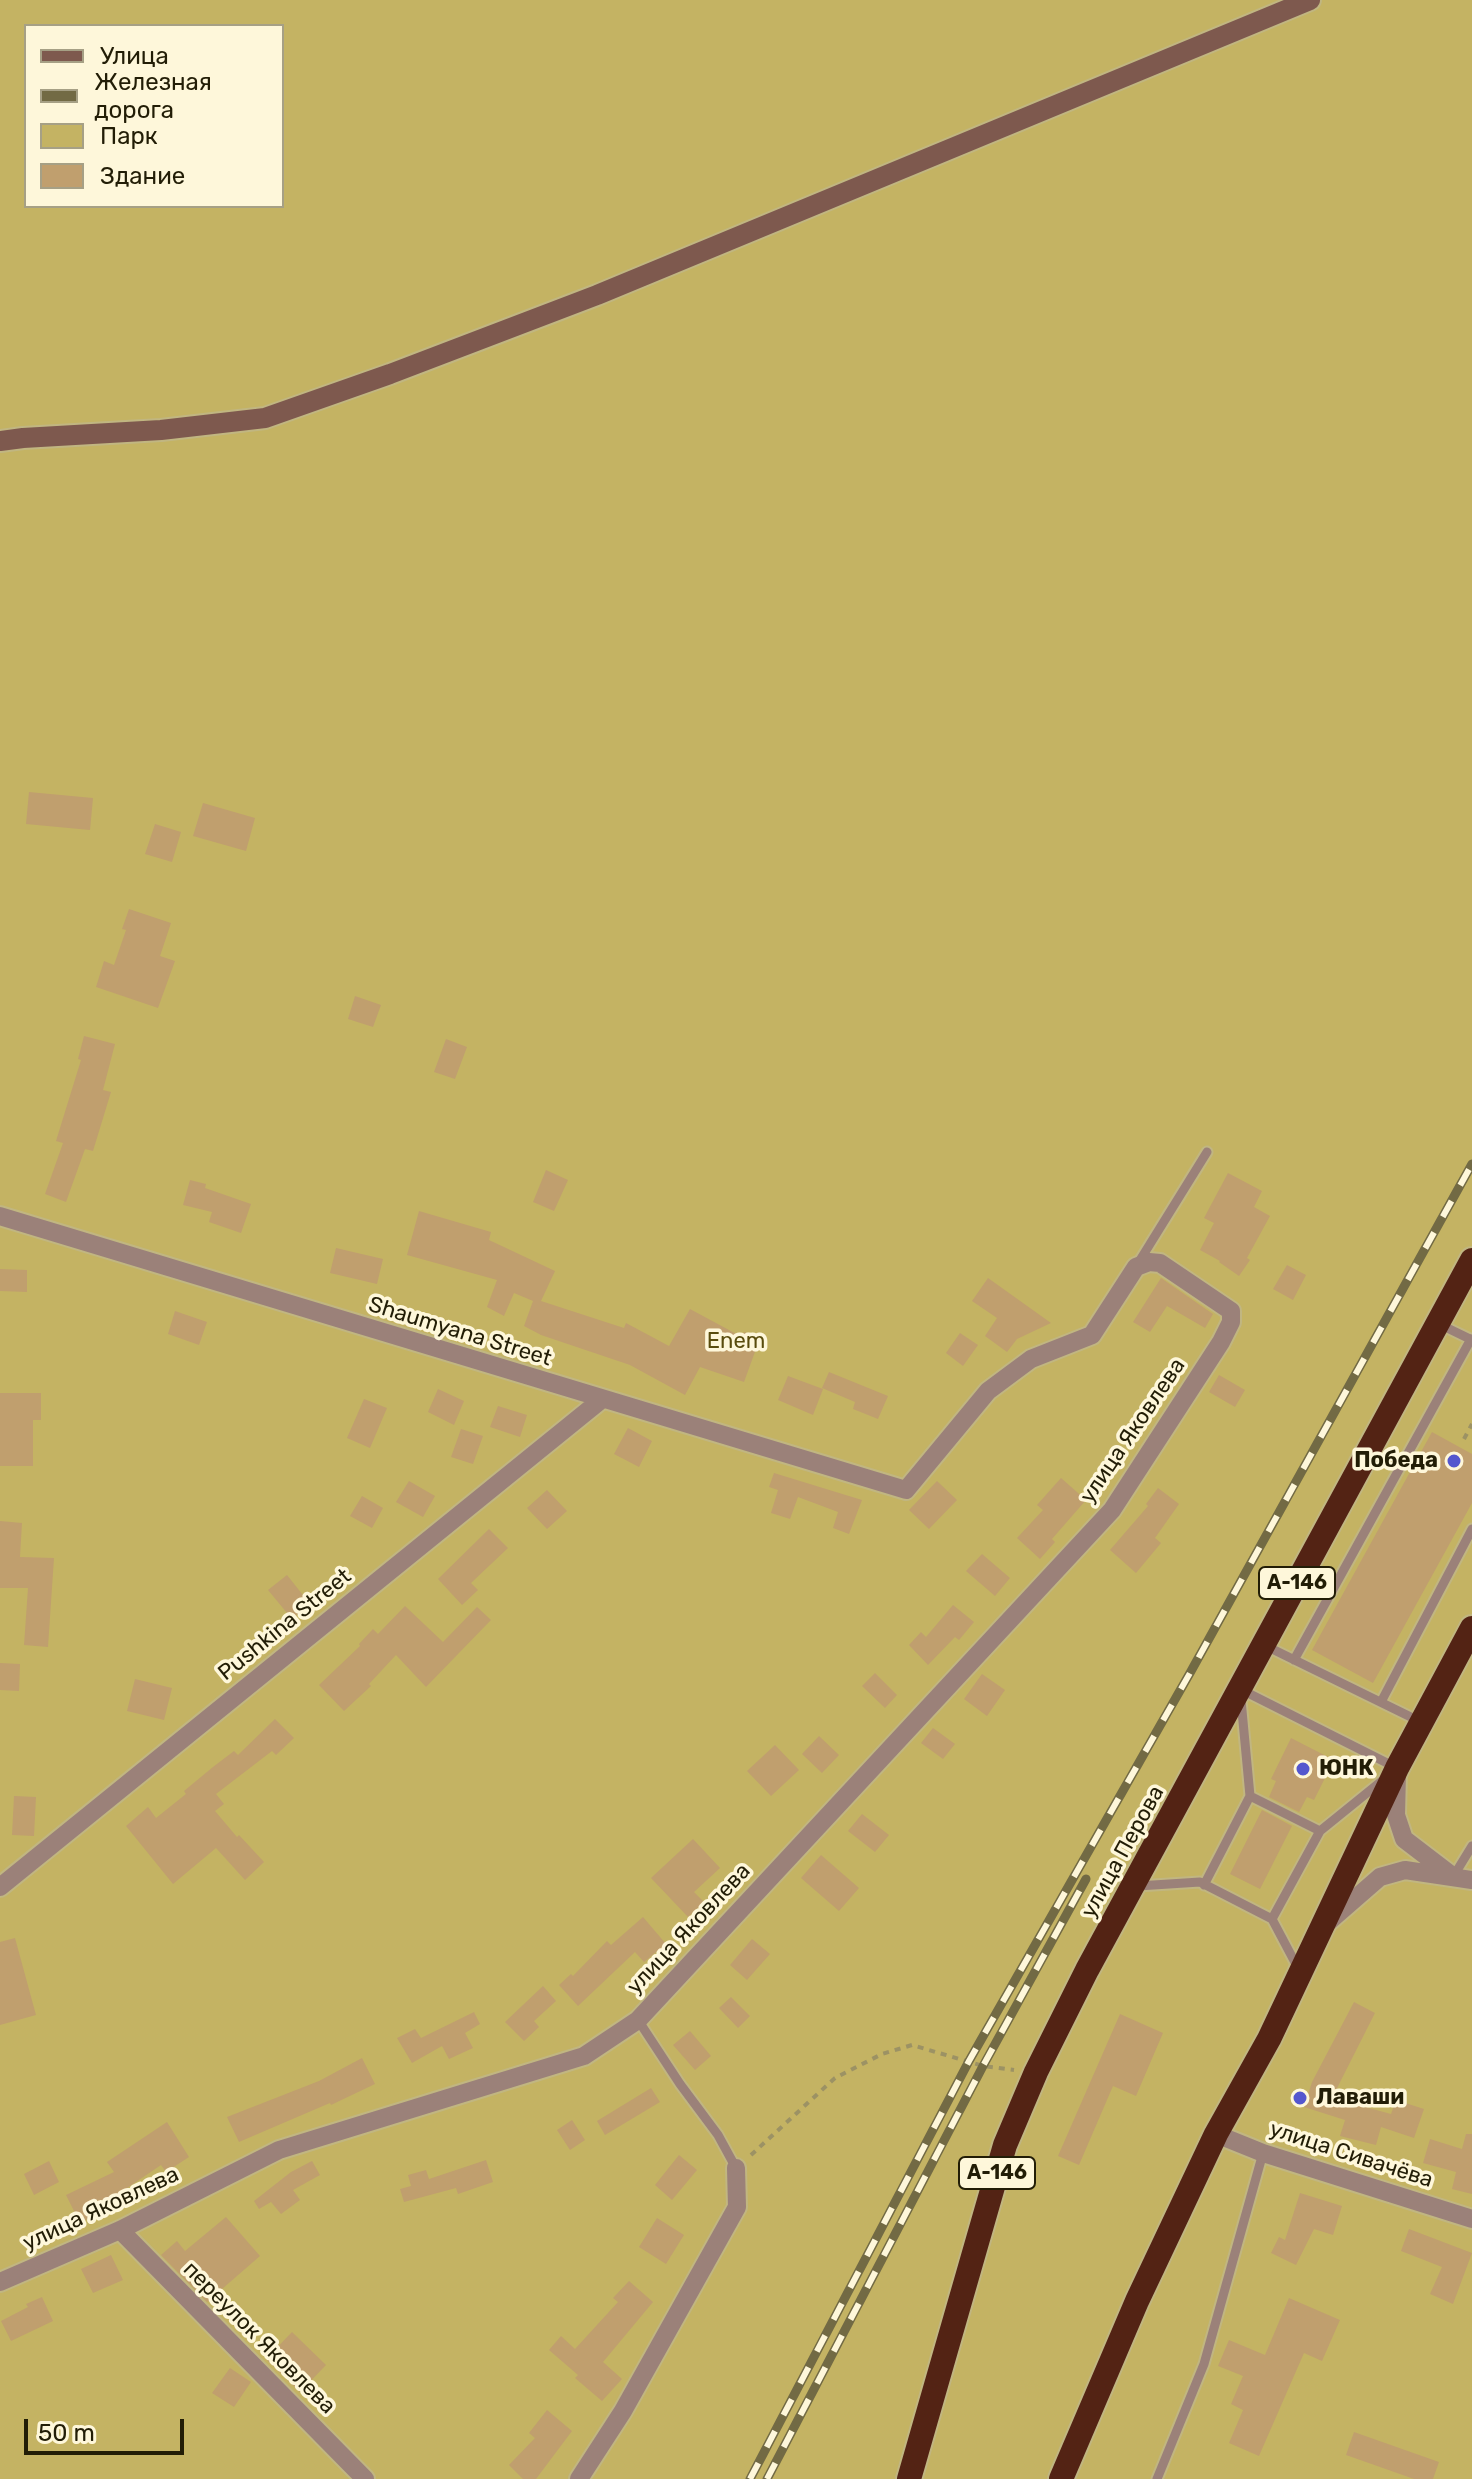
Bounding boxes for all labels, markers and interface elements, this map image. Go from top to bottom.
legend [24,24,284,208]
text: Улица [100,42,169,70]
text: Железная дорога [94,68,212,124]
text: Парк [100,122,158,150]
text: Здание [100,162,185,190]
street label: Shaumyana Street [365,1292,555,1372]
park label: Enem [707,1329,765,1355]
street label: улица Яковлева [1075,1354,1191,1508]
place label: Победа [1354,1448,1438,1474]
marker: Победа [1445,1452,1463,1470]
street label: Pushkina Street [213,1563,357,1687]
road number: А-146 [1259,1567,1335,1599]
place label: ЮНК [1319,1756,1374,1782]
marker: ЮНК [1294,1760,1312,1778]
street label: улица Перова [1076,1781,1170,1923]
street label: улица Яковлева [622,1858,756,2000]
place label: Лаваши [1316,2085,1404,2111]
marker: Лаваши [1291,2089,1309,2107]
street label: улица Сивачёва [1266,2116,1436,2194]
road number: А-146 [959,2157,1035,2189]
street label: улица Яковлева [19,2161,183,2257]
street label: переулок Яковлева [177,2256,341,2420]
scale bar [28,2403,188,2453]
text: 50 m [38,2419,95,2447]

